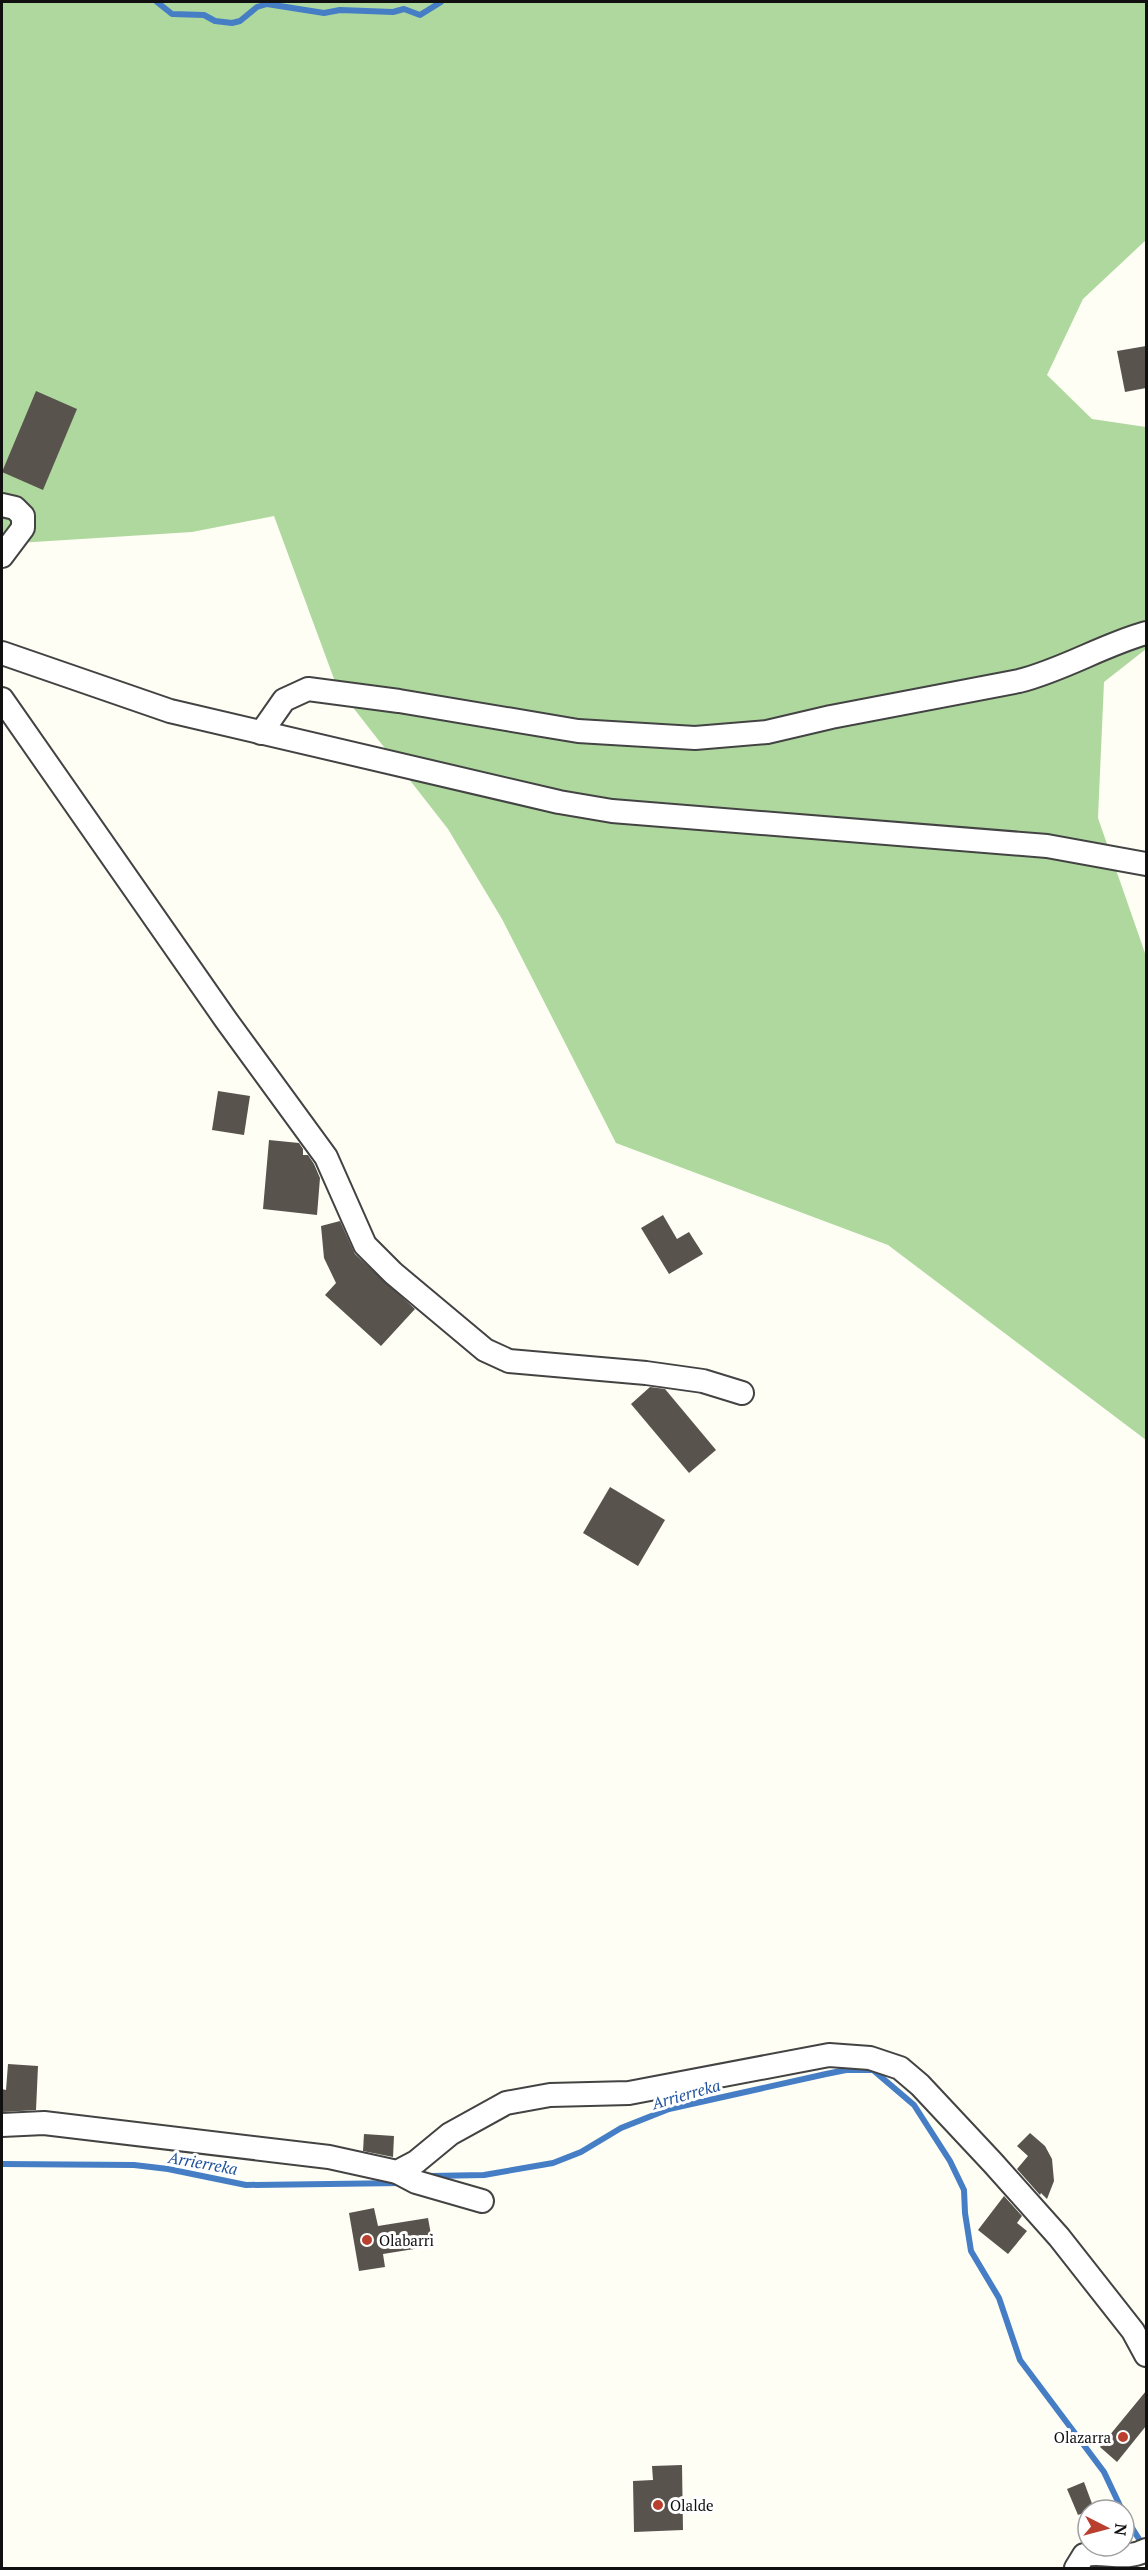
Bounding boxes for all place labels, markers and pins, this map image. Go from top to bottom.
place label: Olabarri [379,2230,434,2250]
marker: Olabarri [360,2233,374,2247]
place label: Olazarra [1054,2427,1111,2447]
marker: Olazarra [1116,2430,1130,2444]
place label: Olalde [670,2495,714,2515]
marker: Olalde [651,2498,665,2512]

